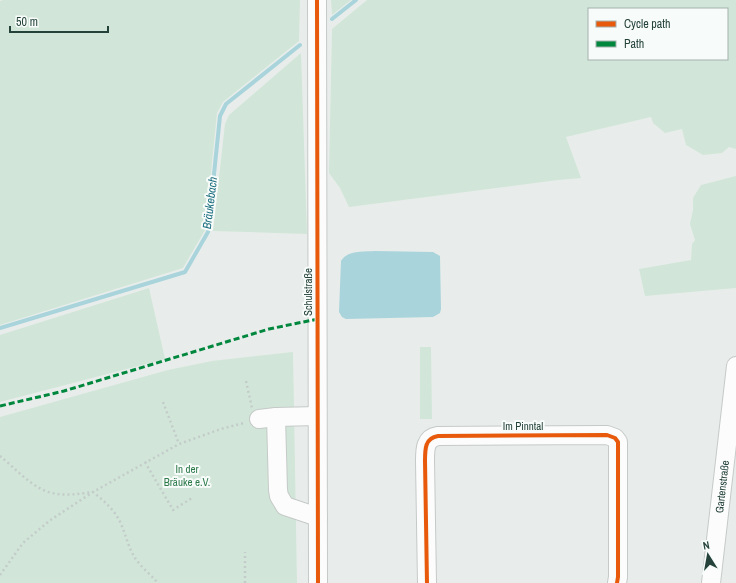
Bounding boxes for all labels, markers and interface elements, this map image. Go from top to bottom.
scale bar [10,8,108,34]
legend [588,8,728,60]
text: 50 m [16,14,38,30]
text: Cycle path [624,16,671,32]
text: Path [624,36,644,52]
water label: Bräukebach [199,176,221,230]
street label: Schulstraße [301,268,315,316]
street label: Im Pinntal [503,419,543,433]
street label: Gartenstraße [712,459,732,514]
park label: In der Bräuke e.V. [164,462,210,489]
north arrow [688,535,728,575]
text: N [702,538,711,553]

